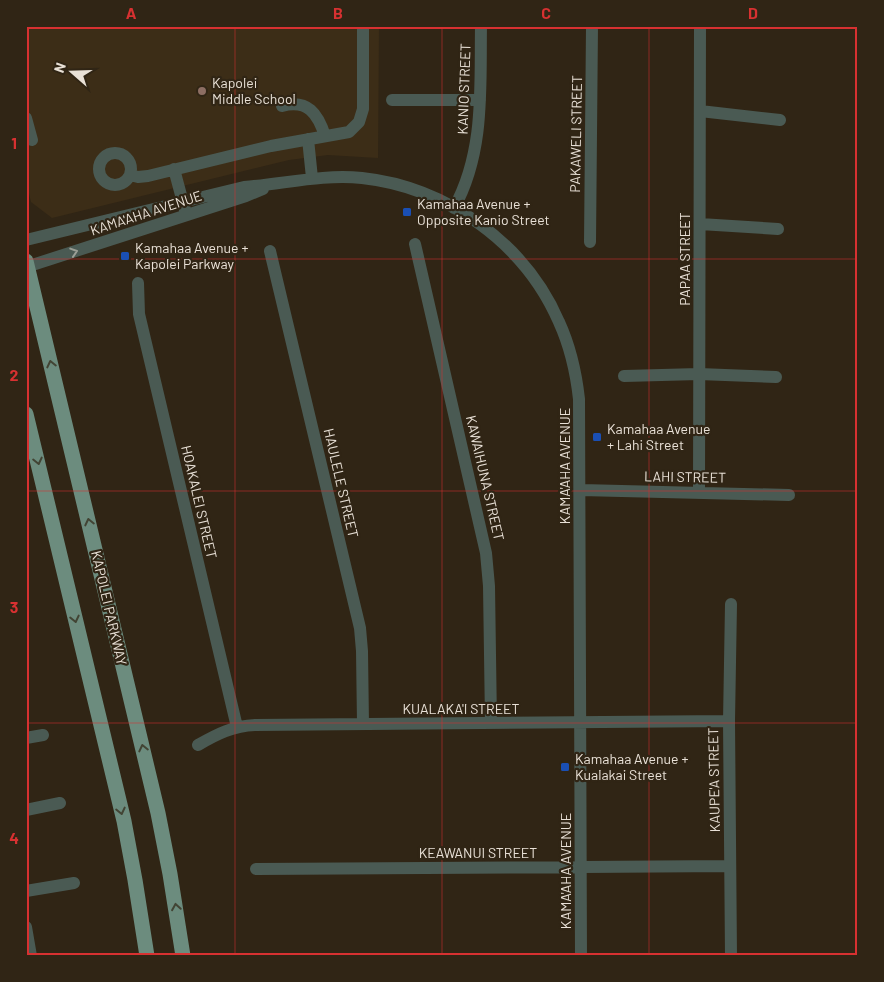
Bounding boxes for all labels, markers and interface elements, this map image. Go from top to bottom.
text: A [126,3,137,22]
text: B [333,3,343,22]
text: C [541,3,551,22]
text: D [748,3,758,22]
street label: KANIO STREET [453,43,474,135]
north arrow [48,48,98,98]
text: N [50,60,69,75]
place label: Kapolei Middle School [212,74,296,107]
street label: PAKAWELI STREET [566,75,585,193]
marker: Kapolei Middle School [196,85,208,97]
text: 1 [11,133,17,152]
street label: KAMA'AHA AVENUE [88,186,204,239]
place label: Kamahaa Avenue + Opposite Kanio Street [417,195,550,228]
marker: Kamahaa Avenue + Opposite Kanio Street [401,206,413,218]
street label: PAPAA STREET [676,212,693,306]
place label: Kamahaa Avenue + Kapolei Parkway [135,239,248,272]
one-way arrow [69,248,78,258]
marker: Kamahaa Avenue + Kapolei Parkway [119,250,131,262]
one-way arrow [46,360,57,369]
text: 2 [10,365,19,384]
street label: KAMA'AHA AVENUE [556,408,573,524]
street label: KAWAIHUNA STREET [463,414,508,542]
place label: Kamahaa Avenue + Lahi Street [607,420,711,453]
street label: HAULELE STREET [321,427,362,539]
marker: Kamahaa Avenue + Lahi Street [591,431,603,443]
street label: HOAKALEI STREET [178,443,221,560]
one-way arrow [32,456,43,465]
street label: LAHI STREET [644,467,726,486]
one-way arrow [84,518,95,527]
street label: KAPOLEI PARKWAY [88,549,131,667]
text: 3 [10,597,18,616]
one-way arrow [69,615,80,623]
street label: KUALAKA'I STREET [402,700,520,717]
street label: KAUPE'A STREET [704,727,723,833]
one-way arrow [138,744,149,753]
place label: Kamahaa Avenue + Kualakai Street [575,750,688,783]
marker: Kamahaa Avenue + Kualakai Street [559,761,571,773]
one-way arrow [115,807,126,816]
street label: KAMA'AHA AVENUE [557,813,574,929]
text: 4 [9,828,19,847]
street label: KEAWANUI STREET [419,844,537,861]
one-way arrow [171,903,181,912]

